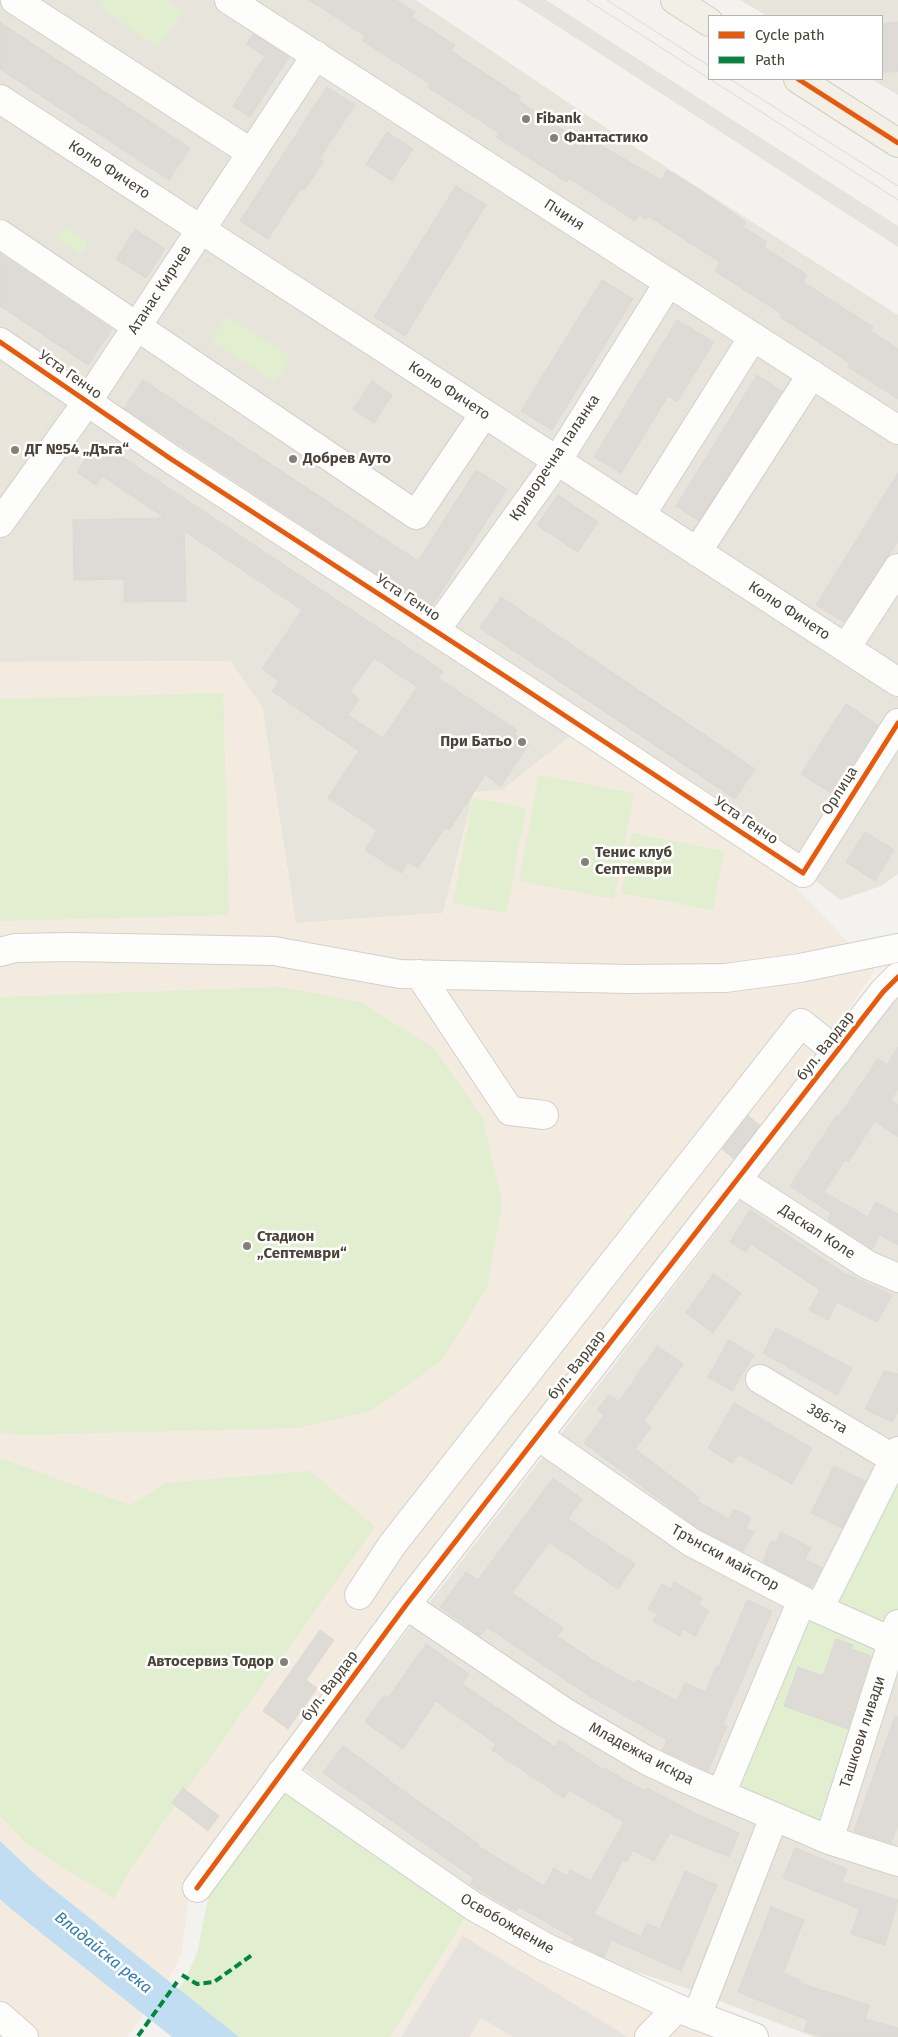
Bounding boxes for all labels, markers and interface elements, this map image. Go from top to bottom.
legend [708,15,883,80]
text: Cycle path [755,26,825,44]
text: Path [755,51,785,69]
place label: Fibank [536,110,581,128]
marker: Fibank [520,113,532,125]
place label: Фантастико [564,129,648,147]
marker: Фантастико [548,132,560,144]
street label: Колю Фичето [65,137,153,203]
street label: Пчиня [540,195,588,235]
street label: Атанас Кирчев [125,242,195,338]
street label: Уста Генчо [35,347,105,403]
street label: Колю Фичето [405,358,493,424]
street label: Криворечна паланка [506,391,604,525]
place label: ДГ №54 „Дъга“ [25,441,129,459]
marker: ДГ №54 „Дъга“ [9,444,21,456]
place label: Добрев Ауто [303,450,391,468]
marker: Добрев Ауто [287,453,299,465]
street label: Уста Генчо [372,571,444,625]
street label: Колю Фичето [745,578,833,644]
place label: При Батьо [440,733,512,751]
marker: При Батьо [516,736,528,748]
street label: Орлица [818,763,862,819]
street label: Уста Генчо [711,793,781,849]
place label: Тенис клуб Септември [595,844,672,879]
marker: Тенис клуб Септември [579,856,591,868]
street label: бул. Вардар [793,1008,859,1084]
street label: Даскал Коле [776,1201,858,1263]
place label: Стадион „Септември“ [257,1228,347,1263]
marker: Стадион „Септември“ [241,1240,253,1252]
street label: бул. Вардар [544,1327,610,1403]
street label: 386-та [804,1400,850,1438]
street label: Трънски майстор [668,1521,782,1595]
street label: бул. Вардар [298,1647,362,1725]
place label: Автосервиз Тодор [147,1653,274,1671]
marker: Автосервиз Тодор [278,1656,290,1668]
street label: Ташкови ливади [836,1674,890,1790]
street label: Младежка искра [585,1719,697,1789]
street label: Освобождение [457,1890,557,1958]
water label: Владайска река [51,1908,155,1998]

